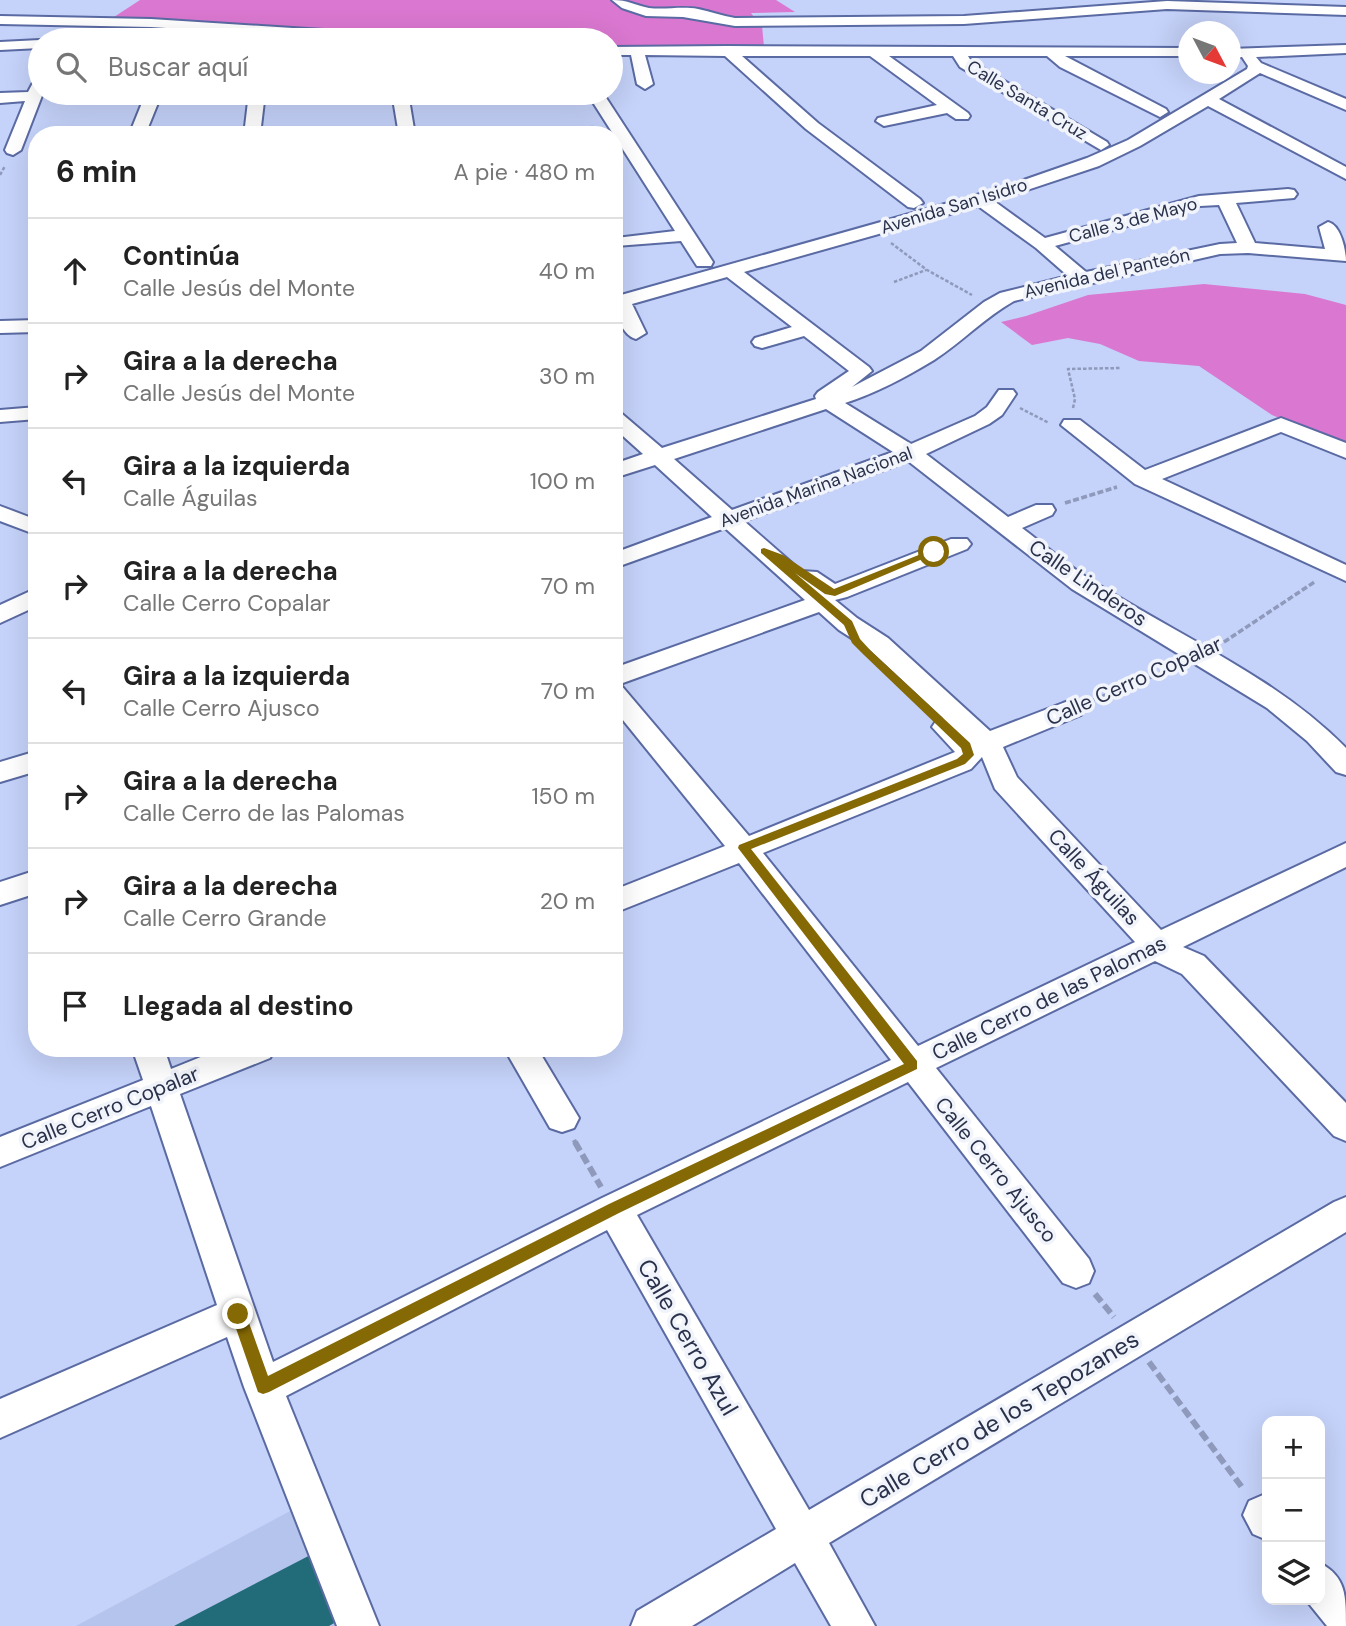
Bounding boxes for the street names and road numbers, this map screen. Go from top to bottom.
street label: Calle Santa Cruz [963,55,1091,145]
street label: Avenida San Isidro [878,172,1030,240]
street label: Calle 3 de Mayo [1066,191,1200,249]
street label: Avenida del Panteón [1022,242,1192,304]
street label: Avenida Marina Nacional [716,441,916,533]
street label: Calle Linderos [1023,533,1153,633]
street label: Calle Cerro Copalar [1042,630,1226,732]
street label: Calle Águilas [1042,823,1146,931]
street label: Calle Cerro de las Palomas [927,929,1171,1067]
street label: Calle Cerro Copalar [17,1059,203,1156]
street label: Calle Cerro Ajusco [929,1091,1063,1249]
street label: Calle Cerro Azul [631,1253,745,1421]
street label: Calle Cerro de los Tepozanes [854,1323,1144,1515]

